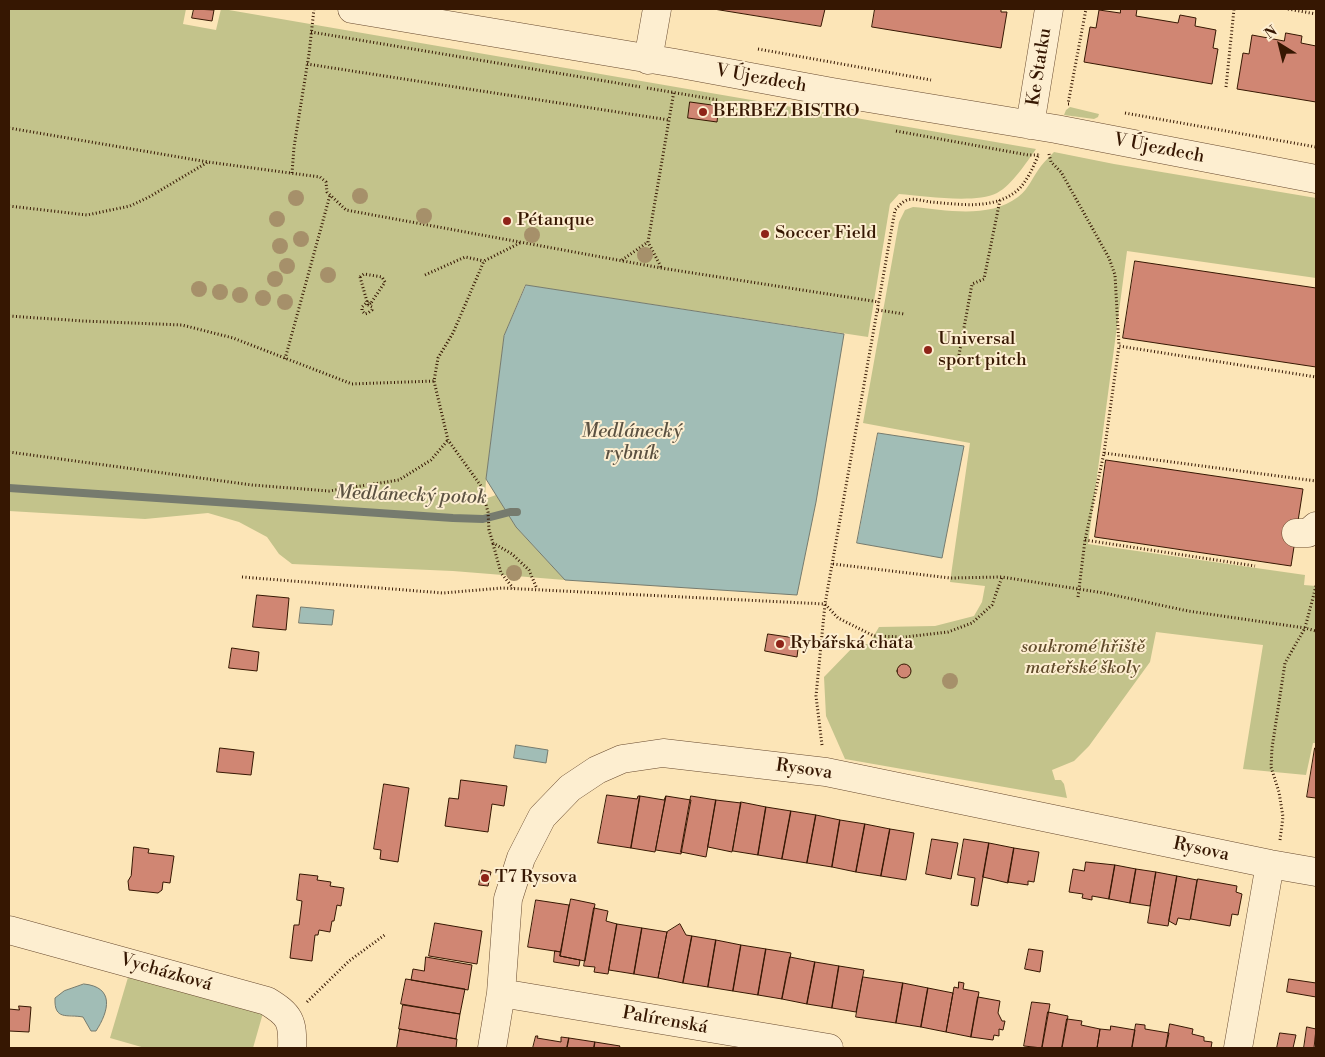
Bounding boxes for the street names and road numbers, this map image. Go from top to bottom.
street label: Ke Statku [1023,27,1057,107]
street label: V Újezdech [714,60,808,98]
street label: V Újezdech [1112,130,1206,168]
street label: Rysova [774,755,834,785]
street label: Rysova [1171,834,1231,866]
street label: Vycházková [117,950,215,996]
street label: Palírenská [621,1003,709,1039]

